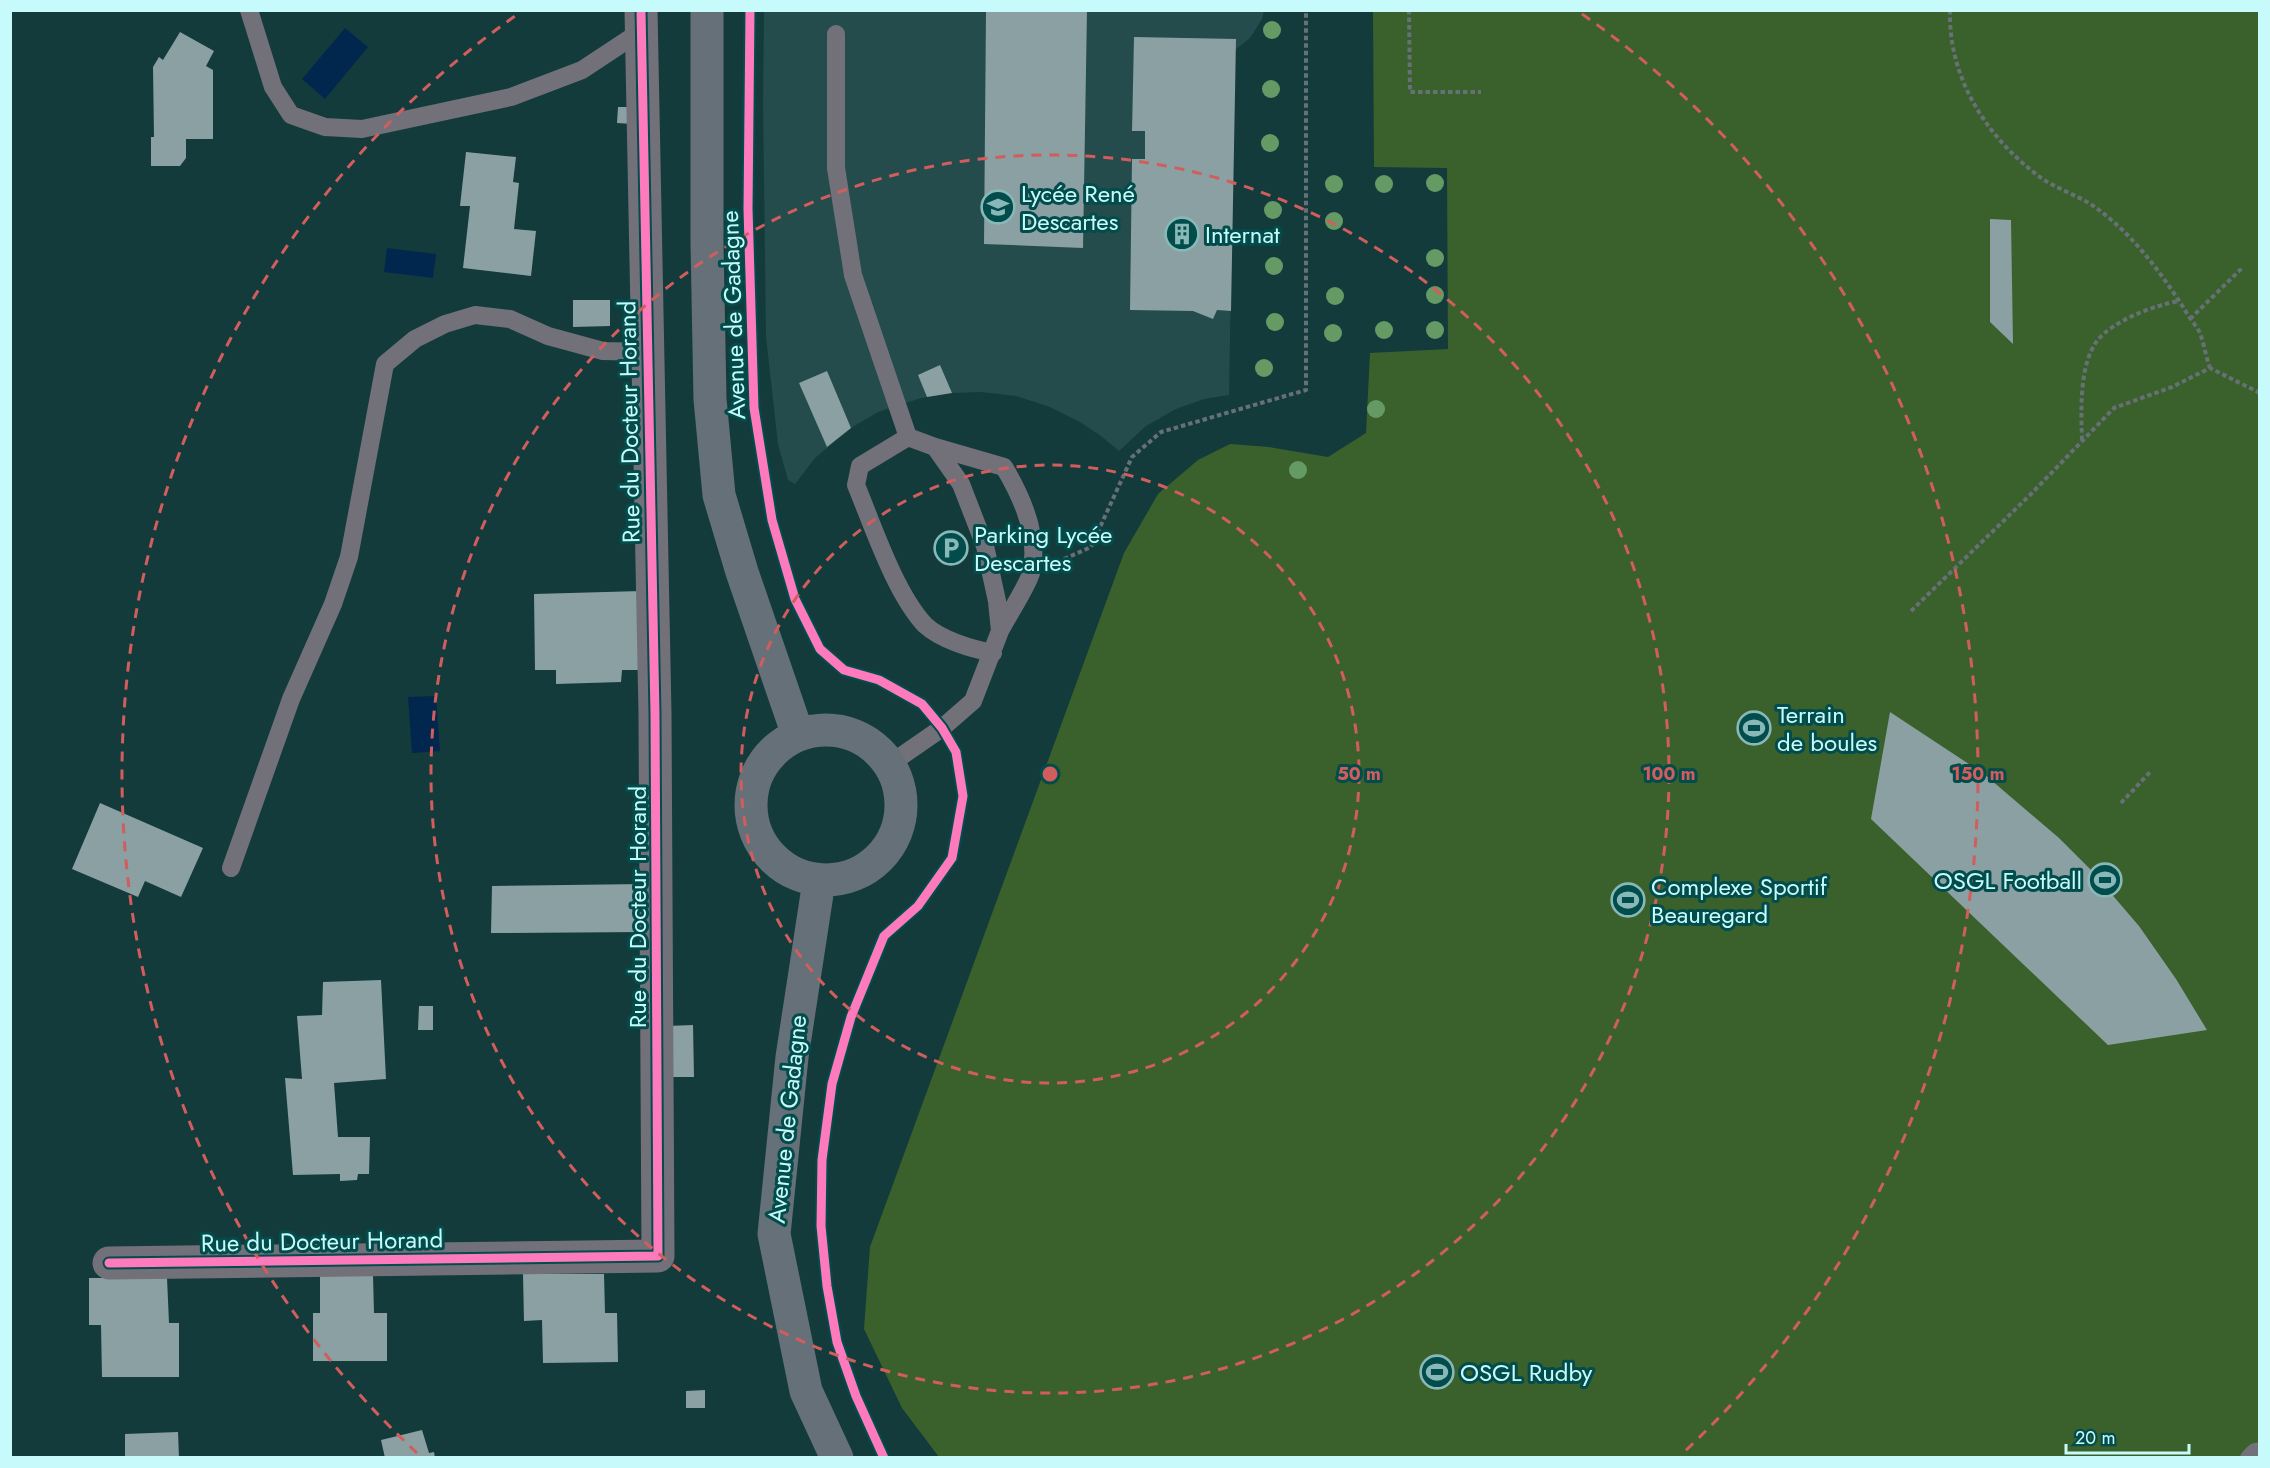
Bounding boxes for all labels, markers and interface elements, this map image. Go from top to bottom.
place label: Lycée René Descartes [1021,176,1135,239]
school or university icon: Lycée René Descartes [980,189,1016,225]
street label: Avenue de Gadagne [712,210,754,420]
building icon: Internat [1164,216,1200,252]
place label: Internat [1205,217,1280,252]
street label: Rue du Docteur Horand [609,300,649,544]
place label: Parking Lycée Descartes [974,517,1112,580]
parking icon: Parking Lycée Descartes [933,530,969,566]
place label: Terrain de boules [1777,697,1877,760]
sports icon: Terrain de boules [1736,710,1772,746]
text: 50 m [1337,761,1381,787]
text: 100 m [1642,761,1696,787]
text: 150 m [1952,761,2004,787]
centre of rings [1040,764,1060,784]
street label: Rue du Docteur Horand [620,786,655,1028]
sports icon: OSGL Football [2087,862,2123,898]
place label: OSGL Football [1934,863,2082,898]
place label: Complexe Sportif Beauregard [1651,869,1828,932]
sports icon: Complexe Sportif Beauregard [1610,882,1646,918]
street label: Avenue de Gadagne [759,1013,815,1225]
street label: Rue du Docteur Horand [200,1221,444,1261]
sports icon: OSGL Rudby [1419,1354,1455,1390]
place label: OSGL Rudby [1460,1355,1593,1390]
scale bar [2066,1417,2189,1455]
text: 20 m [2075,1425,2115,1451]

